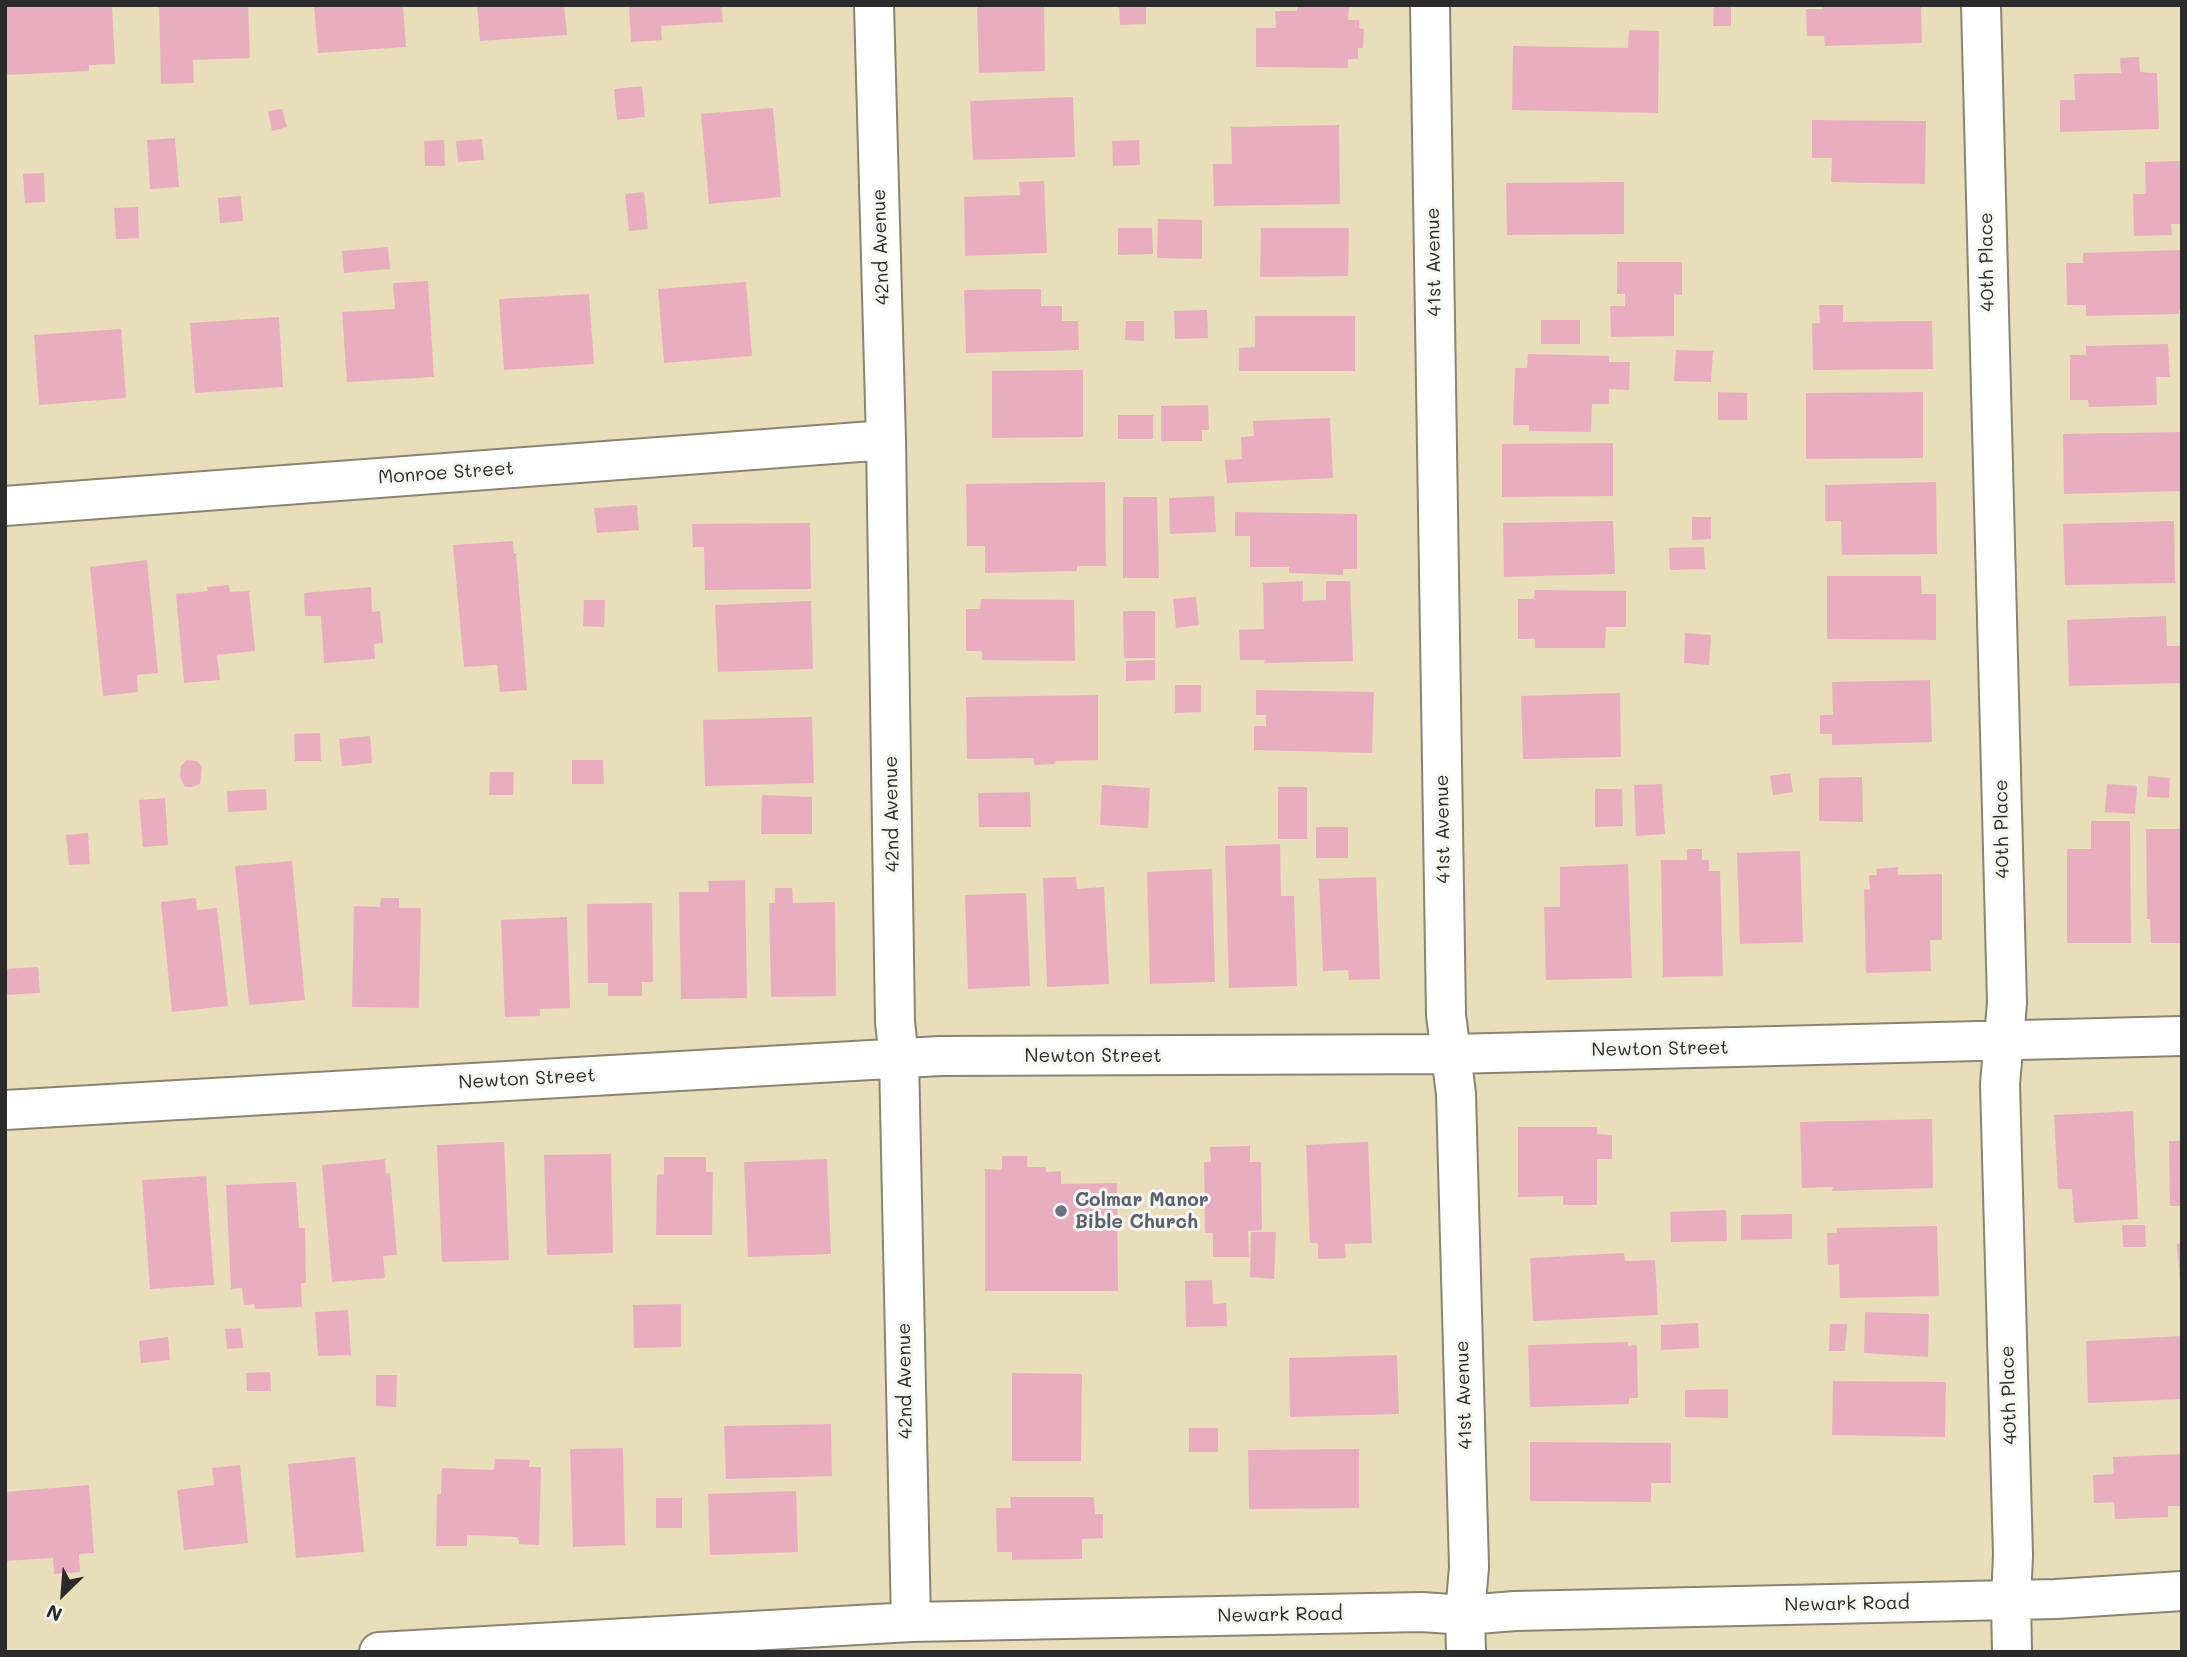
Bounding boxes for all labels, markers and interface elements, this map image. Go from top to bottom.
street label: 42nd Avenue [868,189,894,305]
street label: 41st Avenue [1422,207,1446,317]
street label: 40th Place [1975,212,1999,312]
street label: Monroe Street [377,457,515,489]
street label: 42nd Avenue [880,756,904,872]
street label: 41st Avenue [1431,774,1455,884]
street label: 40th Place [1990,779,2014,879]
street label: Newton Street [1591,1036,1729,1062]
street label: Newton Street [1024,1045,1162,1067]
street label: Newton Street [458,1064,596,1094]
place label: Colmar Manor Bible Church [1075,1189,1209,1233]
marker: Colmar Manor Bible Church [1053,1203,1069,1219]
street label: 42nd Avenue [893,1323,917,1439]
street label: 41st Avenue [1451,1340,1477,1450]
street label: 40th Place [1996,1345,2022,1445]
north arrow [28,1559,98,1629]
street label: Newark Road [1784,1592,1910,1616]
text: N [42,1599,66,1628]
street label: Newark Road [1217,1603,1343,1627]

